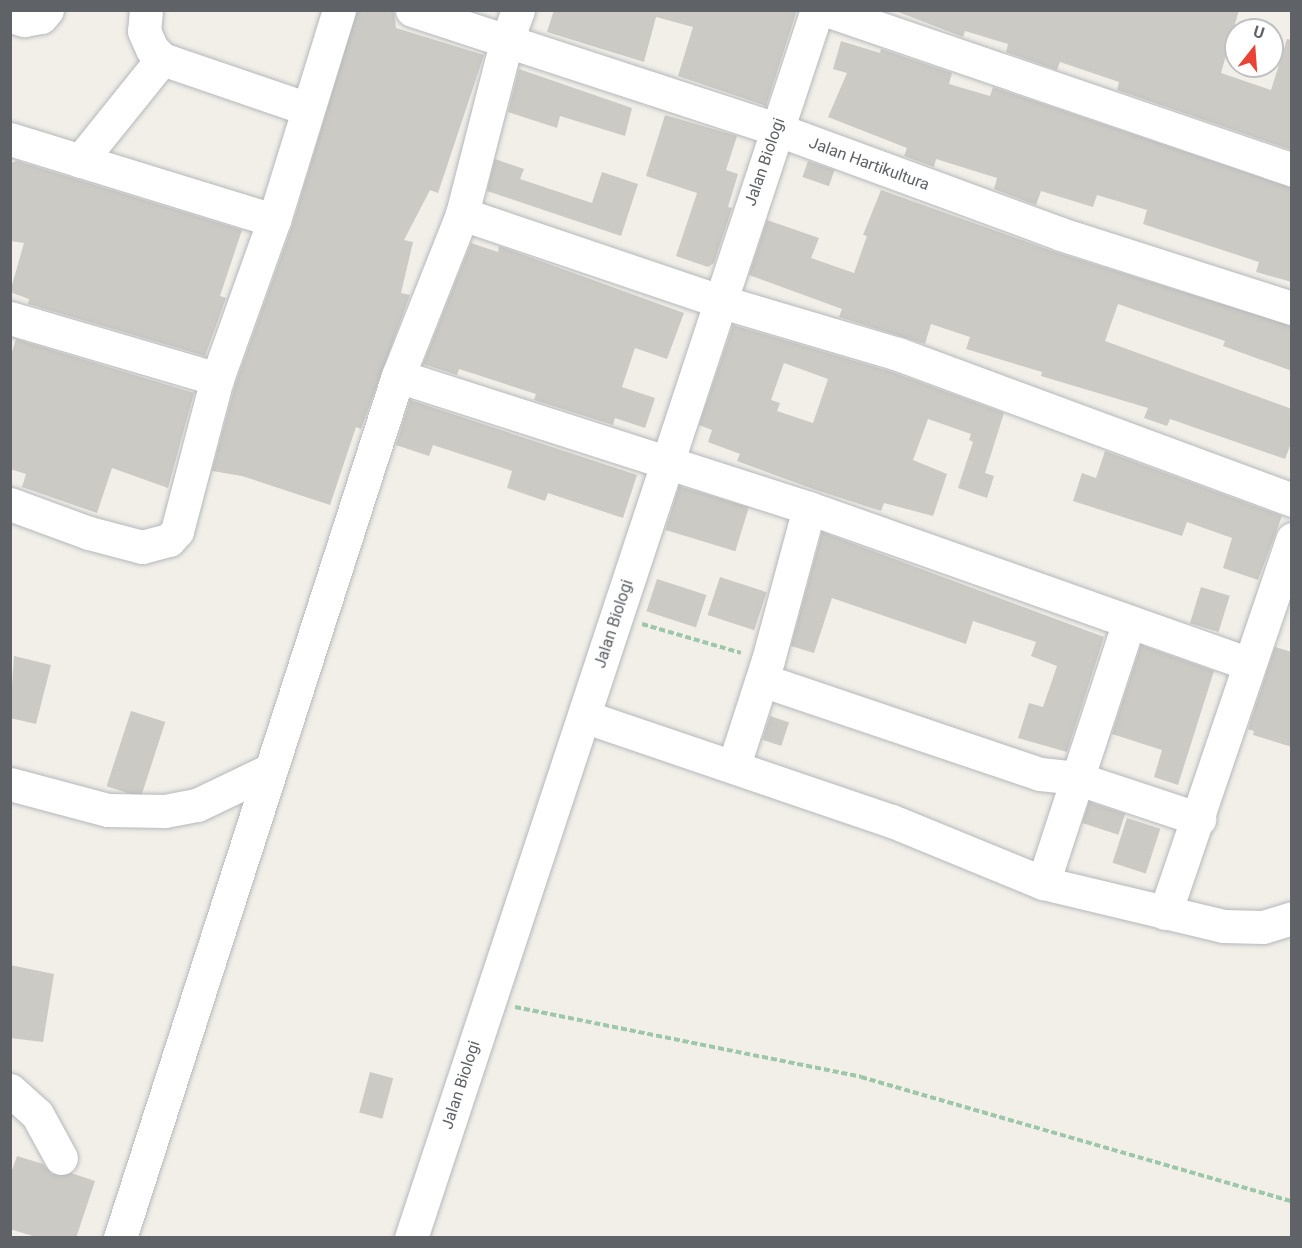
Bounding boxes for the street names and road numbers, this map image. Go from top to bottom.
street label: Jalan Biologi [741,115,789,209]
street label: Jalan Hartikultura [806,133,932,195]
street label: Jalan Biologi [591,577,637,671]
street label: Jalan Biologi [438,1038,484,1132]

